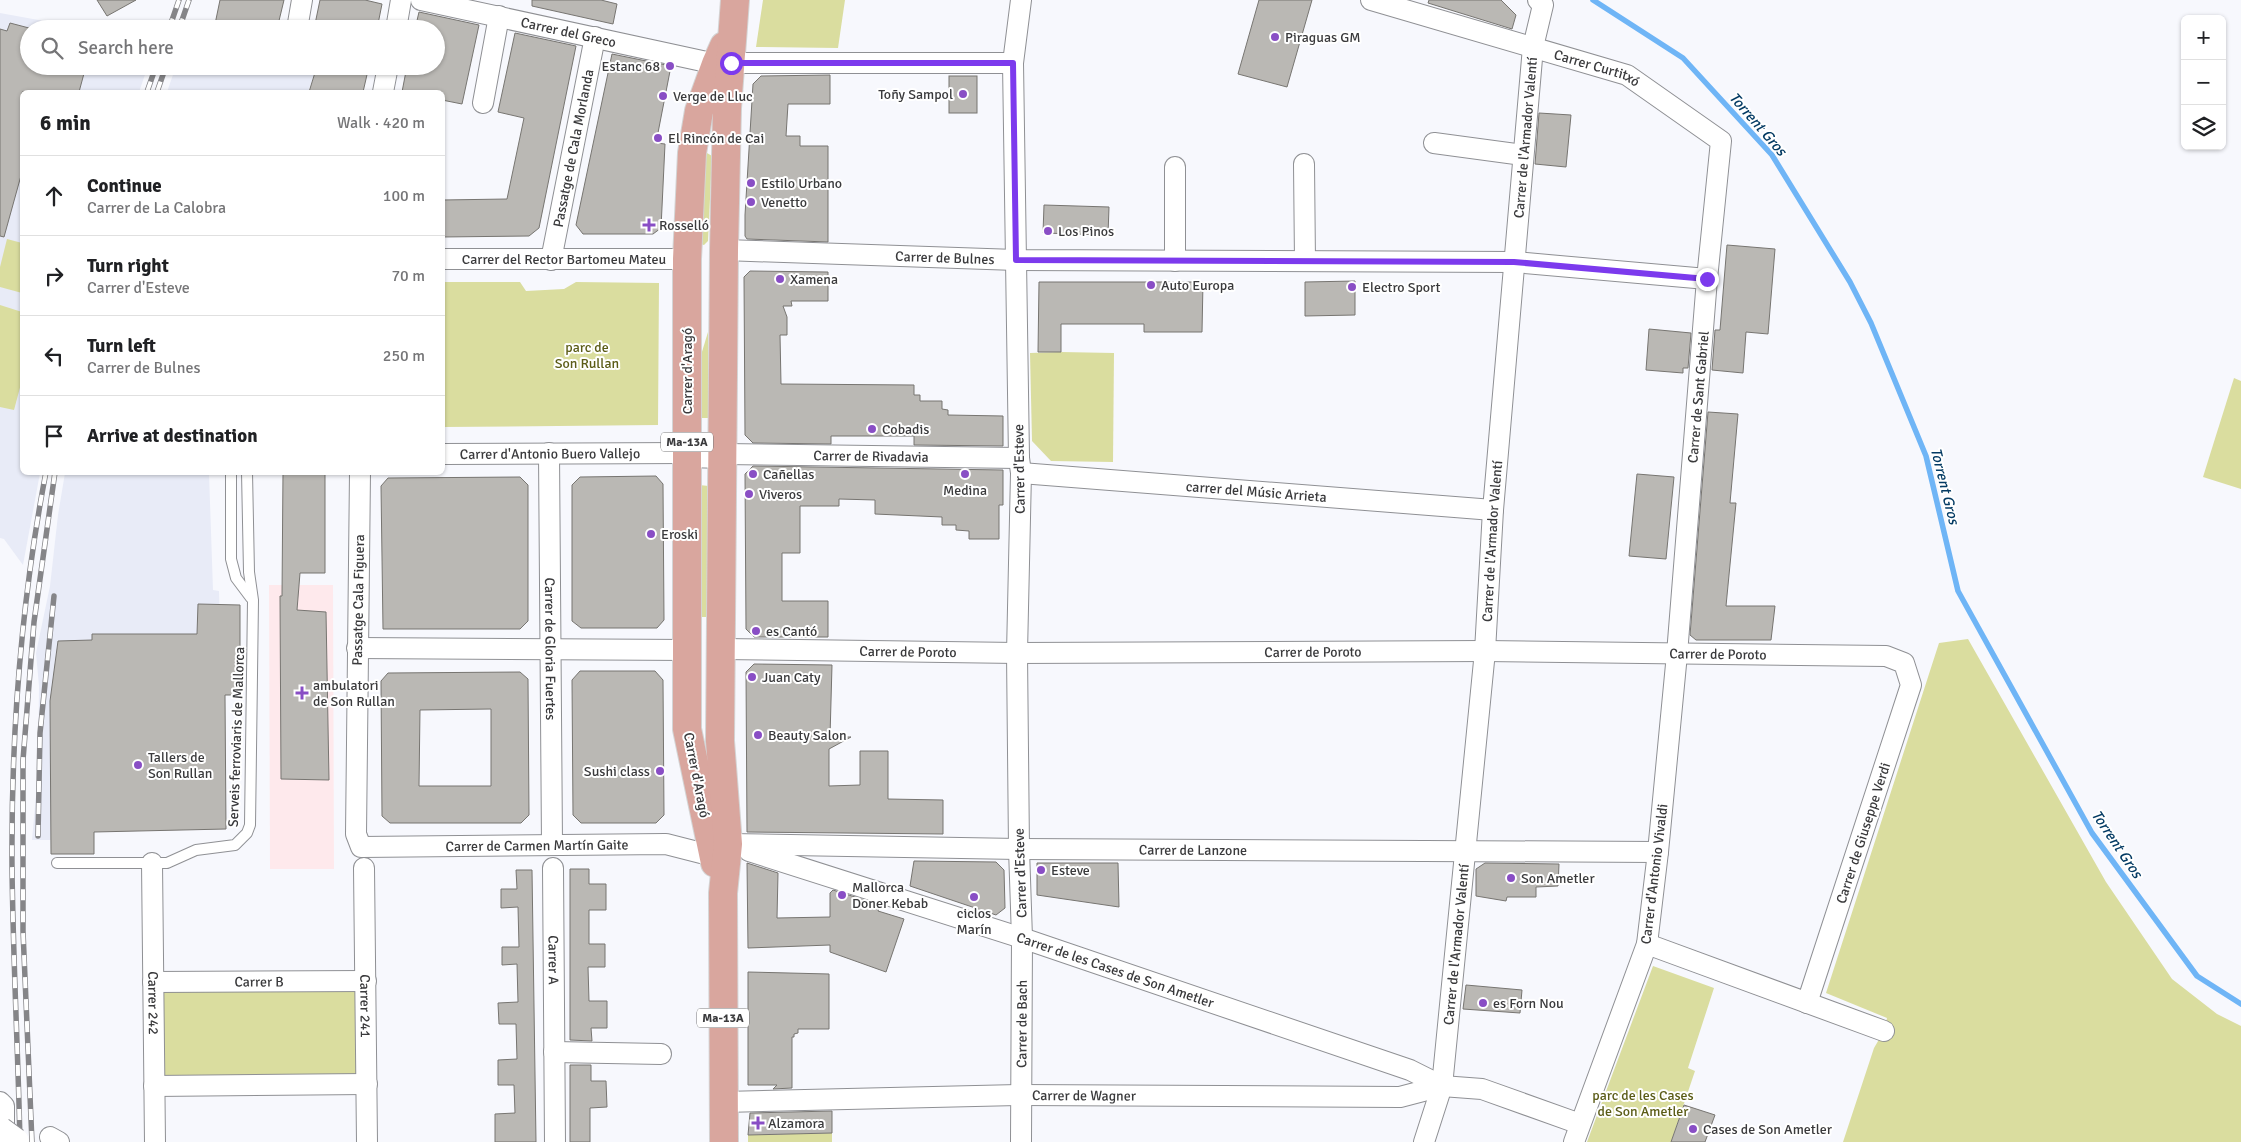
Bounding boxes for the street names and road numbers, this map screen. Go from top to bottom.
street label: Carrer del Greco [519,14,618,51]
street label: Carrer Curtitxó [1552,46,1643,90]
street label: Carrer de l'Armador Valentí [1510,56,1541,219]
street label: Passatge de Cala Morlanda [550,68,597,229]
street label: Carrer de Bulnes [895,248,995,268]
street label: Carrer del Rector Bartomeu Mateu [462,251,666,268]
street label: Carrer d'Aragó [679,328,696,414]
street label: Carrer de Sant Gabriel [1684,330,1713,464]
street label: Carrer d'Esteve [1010,424,1029,514]
road number: Ma-13A [661,432,713,452]
street label: Carrer d'Antonio Buero Vallejo [460,445,640,463]
street label: Carrer de Rivadavia [813,447,929,466]
street label: Carrer de l'Armador Valentí [1479,460,1506,622]
street label: carrer del Músic Arrieta [1185,478,1327,506]
street label: Passatge Cala Figuera [349,534,368,666]
street label: Carrer de Gloria Fuertes [541,577,559,721]
street label: Carrer de Poroto [859,643,957,661]
street label: Carrer de Poroto [1264,644,1362,661]
street label: Carrer de Poroto [1669,645,1767,664]
street label: Serveis ferroviaris de Mallorca [225,647,248,827]
street label: Carrer d'Aragó [680,731,713,819]
street label: Carrer de Giuseppe Verdi [1833,760,1894,906]
street label: Carrer d'Antonio Vivaldi [1637,803,1672,945]
street label: Carrer d'Esteve [1010,828,1031,918]
street label: Carrer de Carmen Martín Gaite [445,836,629,855]
street label: Carrer de Lanzone [1139,842,1247,859]
street label: Carrer de l'Armador Valentí [1440,863,1473,1026]
street label: Carrer de les Cases de Son Ametler [1014,929,1217,1012]
street label: Carrer A [544,935,562,985]
street label: Carrer 242 [144,971,162,1035]
street label: Carrer B [234,973,284,991]
street label: Carrer 241 [356,974,374,1038]
street label: Carrer de Bach [1013,980,1031,1068]
road number: Ma-13A [697,1008,749,1028]
street label: Carrer de Wagner [1032,1087,1137,1105]

